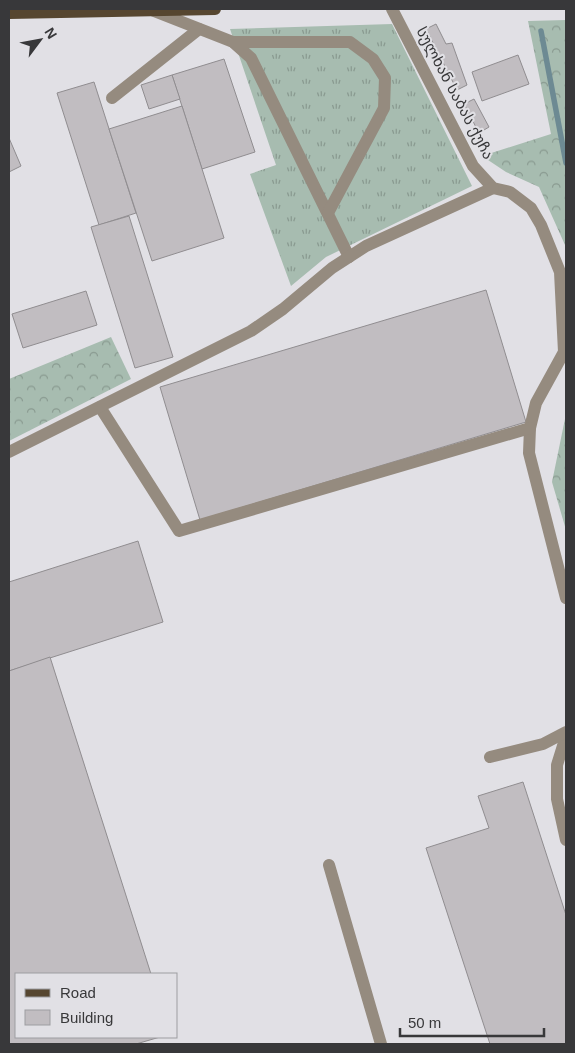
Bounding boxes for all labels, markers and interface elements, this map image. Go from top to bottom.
north arrow [15,15,65,65]
street label: სულხან საბას ქუჩა [412,24,498,162]
text: N [42,25,60,42]
legend [15,973,178,1038]
text: Road [60,984,96,1001]
scale bar [400,1006,544,1038]
text: Building [60,1009,113,1026]
text: 50 m [408,1014,441,1031]

